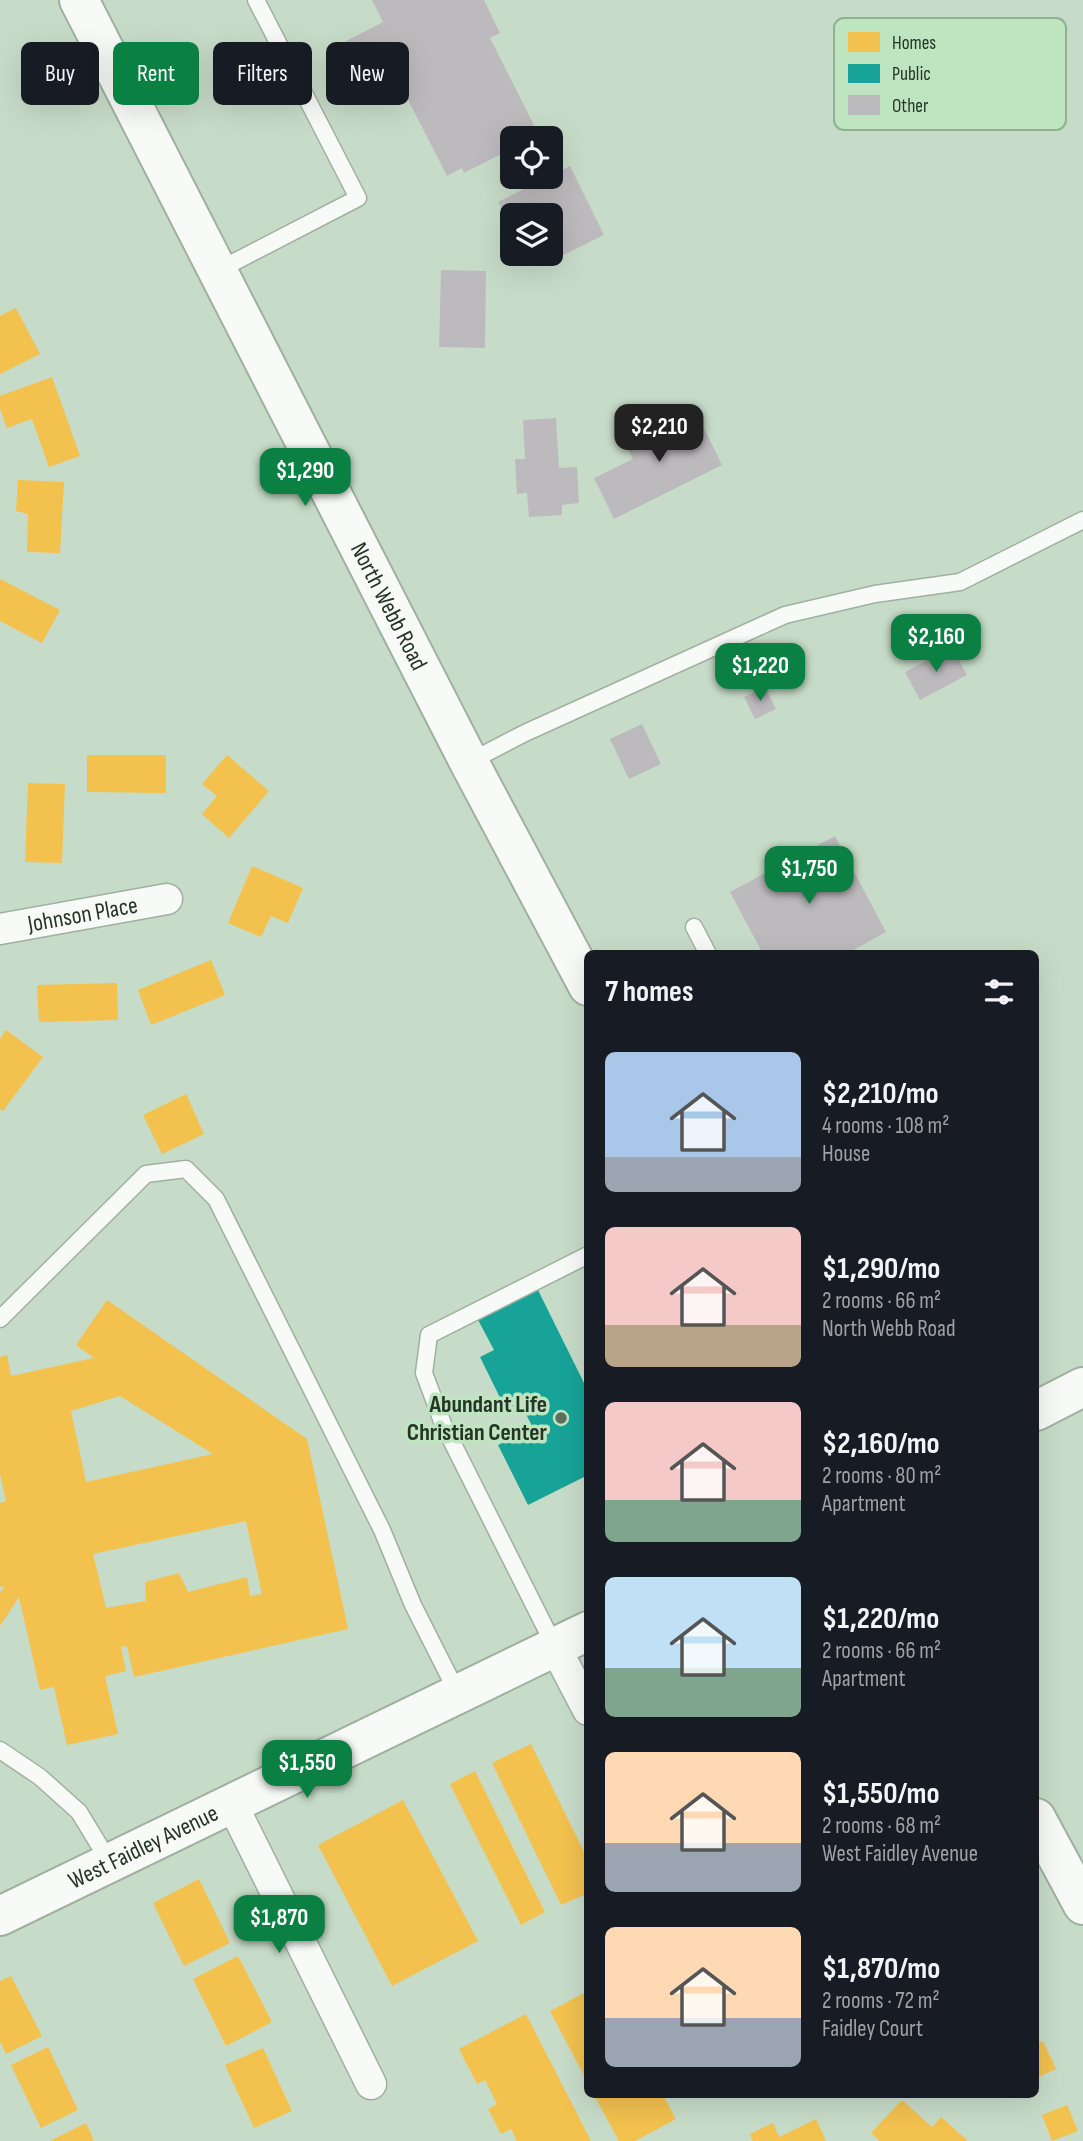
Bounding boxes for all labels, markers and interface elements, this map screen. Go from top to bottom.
legend [834,18,1066,130]
text: Homes [892,32,936,55]
chip: Buy [21,42,99,105]
chip: Rent [113,42,199,105]
chip: Filters [213,42,312,105]
chip: New [326,42,409,105]
text: Public [892,63,931,86]
text: Other [892,95,929,118]
map controls [500,126,563,266]
button: locate [500,126,563,189]
button: layers [500,203,563,266]
pin: $2,210 [602,405,716,464]
text: $2,210 [630,413,688,441]
pin: $1,290 [248,448,362,508]
text: $1,290 [276,457,334,485]
street label: North Webb Road [344,538,434,675]
pin: $2,160 [879,614,993,674]
text: $2,160 [907,623,965,651]
pin: $1,220 [703,644,817,703]
text: $1,220 [731,652,789,680]
pin: $1,750 [752,846,866,906]
text: $1,750 [781,855,837,883]
street label: Johnson Place [24,891,140,939]
icon: filters [980,973,1018,1011]
text: 7 homes [605,974,693,1010]
text: $2,210/mo [822,1076,939,1112]
icon: home [661,1080,745,1164]
text: 4 rooms · 108 m² [822,1112,949,1140]
text: House [822,1140,870,1168]
text: $1,290/mo [822,1251,940,1287]
icon: home [661,1255,745,1339]
text: 2 rooms · 66 m² [822,1287,941,1315]
text: North Webb Road [822,1315,956,1343]
place label: Abundant Life Christian Center [407,1390,548,1447]
marker: Abundant Life Christian Center [553,1410,569,1426]
text: $2,160/mo [822,1426,940,1462]
icon: home [661,1430,745,1514]
text: 2 rooms · 80 m² [822,1462,941,1490]
text: Apartment [822,1490,906,1518]
text: $1,220/mo [822,1601,939,1637]
icon: home [661,1605,745,1689]
text: 2 rooms · 66 m² [822,1637,941,1665]
text: Apartment [822,1665,906,1693]
pin: $1,550 [250,1741,364,1800]
text: $1,550 [278,1749,336,1777]
text: $1,550/mo [822,1776,940,1812]
icon: home [661,1780,745,1864]
street label: West Faidley Avenue [64,1799,223,1896]
text: 2 rooms · 68 m² [822,1812,941,1840]
text: West Faidley Avenue [822,1840,978,1868]
pin: $1,870 [222,1896,336,1955]
text: $1,870 [250,1904,308,1932]
text: $1,870/mo [822,1951,940,1987]
icon: home [661,1955,745,2039]
text: 2 rooms · 72 m² [822,1987,940,2015]
text: Faidley Court [822,2015,923,2043]

